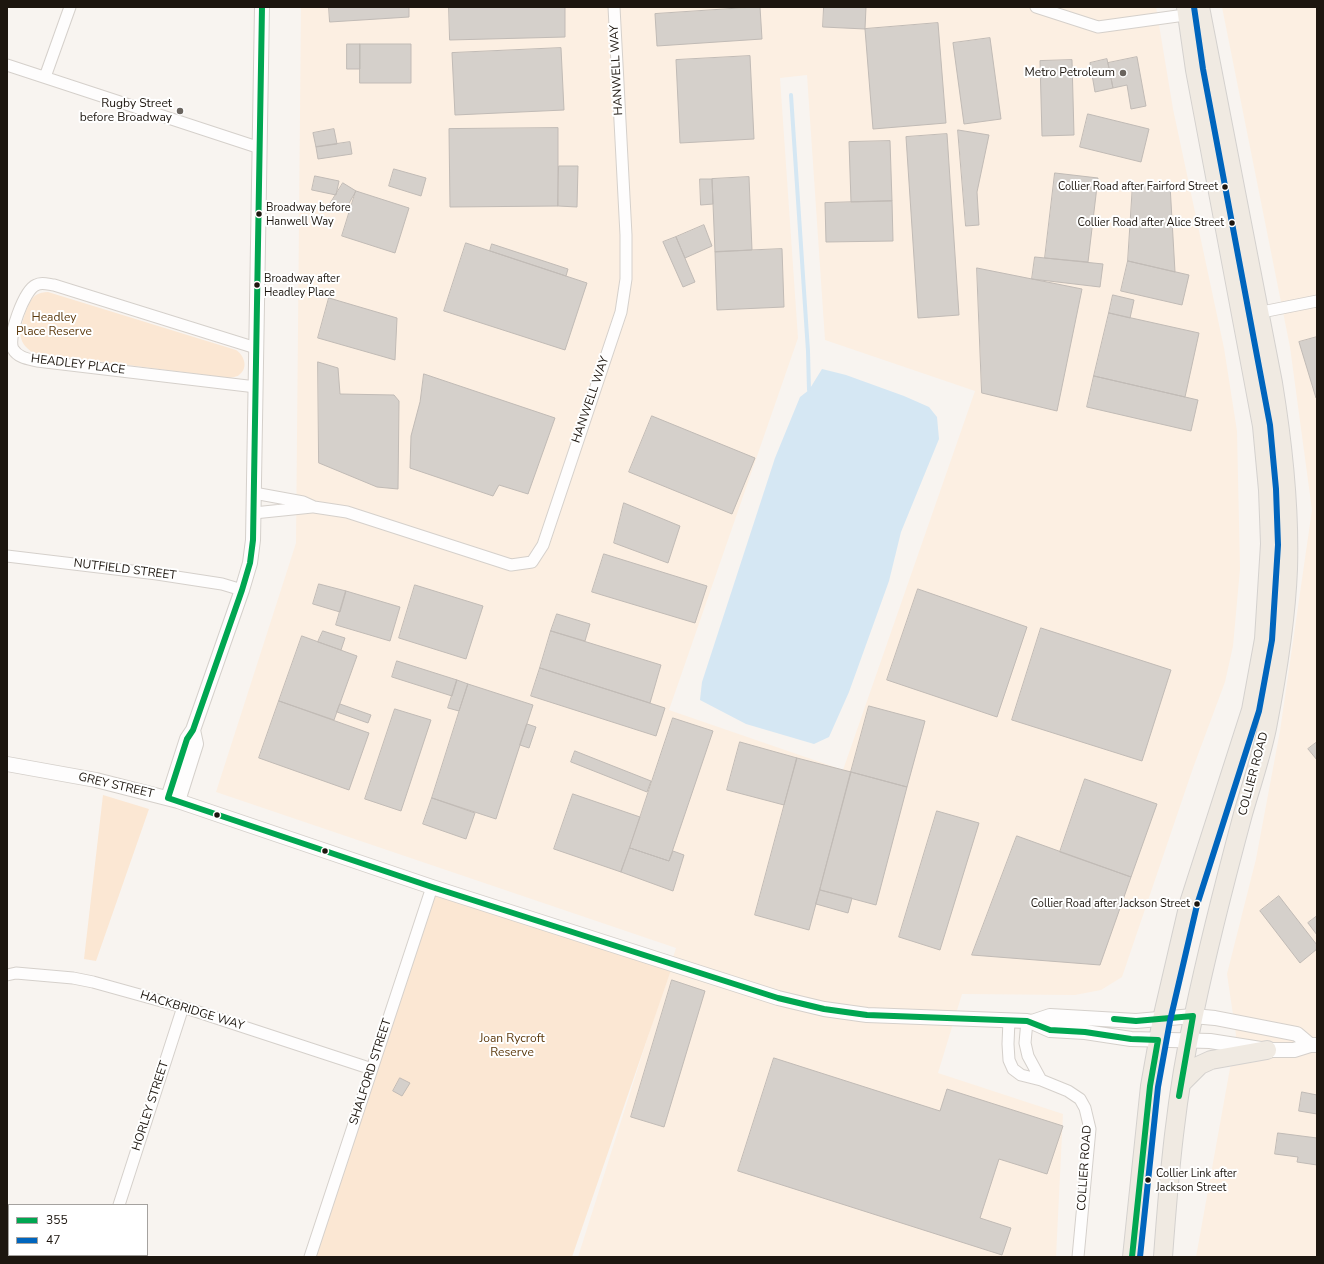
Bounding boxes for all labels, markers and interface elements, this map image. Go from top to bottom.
street label: HANWELL WAY [607,24,627,116]
place label: Metro Petroleum [1025,66,1115,80]
marker: Metro Petroleum [1118,68,1128,78]
place label: Rugby Street before Broadway [80,97,172,125]
marker: Rugby Street before Broadway [175,106,185,116]
place label: Collier Road after Fairford Street [1058,180,1218,194]
marker: Collier Road after Fairford Street [1220,182,1230,192]
place label: Broadway before Hanwell Way [266,201,351,227]
marker: Broadway before Hanwell Way [254,209,264,219]
place label: Collier Road after Alice Street [1078,216,1224,230]
marker: Collier Road after Alice Street [1227,218,1237,228]
place label: Broadway after Headley Place [264,272,340,298]
marker: Broadway after Headley Place [252,280,262,290]
park label: Headley Place Reserve [16,311,92,339]
street label: HEADLEY PLACE [30,352,126,378]
street label: HANWELL WAY [569,355,613,445]
street label: NUTFIELD STREET [73,557,177,583]
street label: COLLIER ROAD [1236,731,1272,817]
street label: GREY STREET [77,770,155,802]
unlabelled marker [212,810,222,820]
unlabelled marker [320,846,330,856]
place label: Collier Road after Jackson Street [1031,897,1190,911]
marker: Collier Road after Jackson Street [1192,899,1202,909]
street label: HACKBRIDGE WAY [138,988,246,1034]
street label: SHALFORD STREET [347,1017,395,1127]
park label: Joan Rycroft Reserve [479,1032,545,1060]
street label: HORLEY STREET [130,1059,172,1153]
street label: COLLIER ROAD [1075,1125,1095,1211]
place label: Collier Link after Jackson Street [1156,1167,1237,1193]
marker: Collier Link after Jackson Street [1143,1175,1153,1185]
legend [8,1204,148,1256]
text: 355 [46,1212,68,1228]
text: 47 [46,1232,60,1248]

